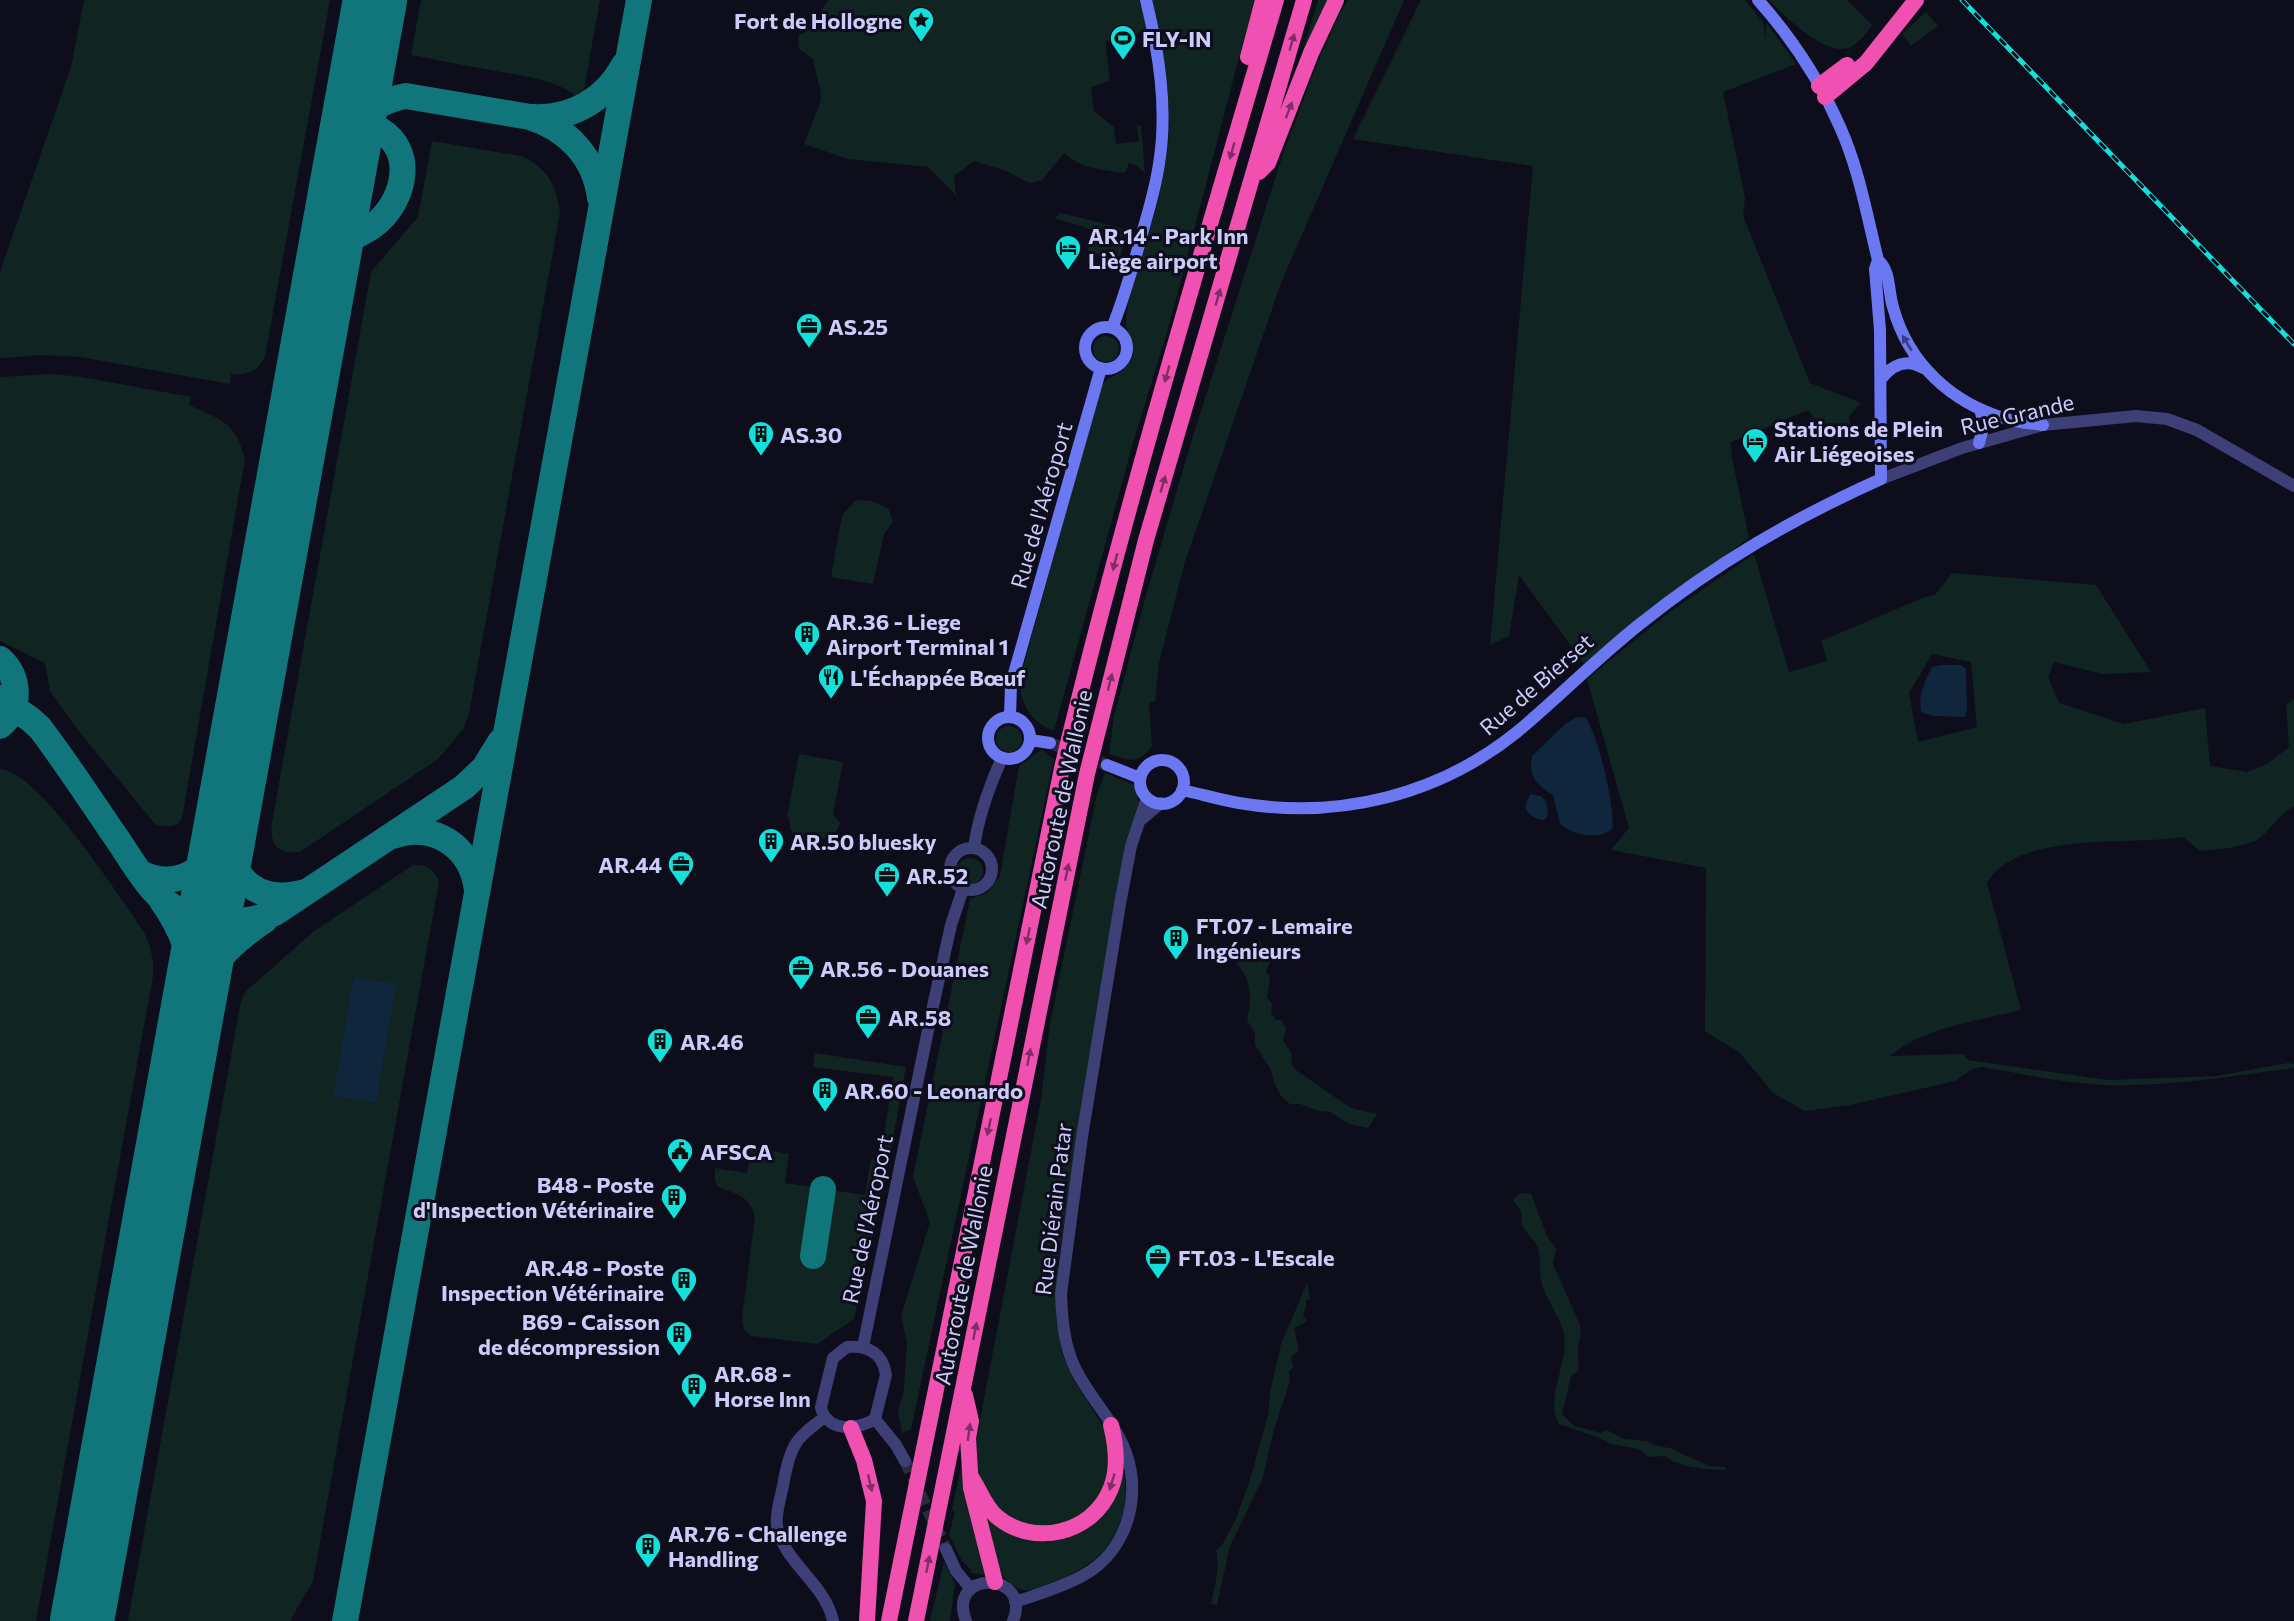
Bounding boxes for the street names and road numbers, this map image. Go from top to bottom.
street label: Rue Grande [1958,388,2076,440]
street label: Rue de l'Aéroport [1004,419,1078,591]
street label: Rue de Bierset [1474,627,1598,741]
street label: Autoroute de Wallonie [1025,687,1097,911]
street label: Rue Diérain Patar [1029,1121,1077,1297]
street label: Rue de l'Aéroport [836,1132,898,1306]
street label: Autoroute de Wallonie [928,1163,998,1387]

